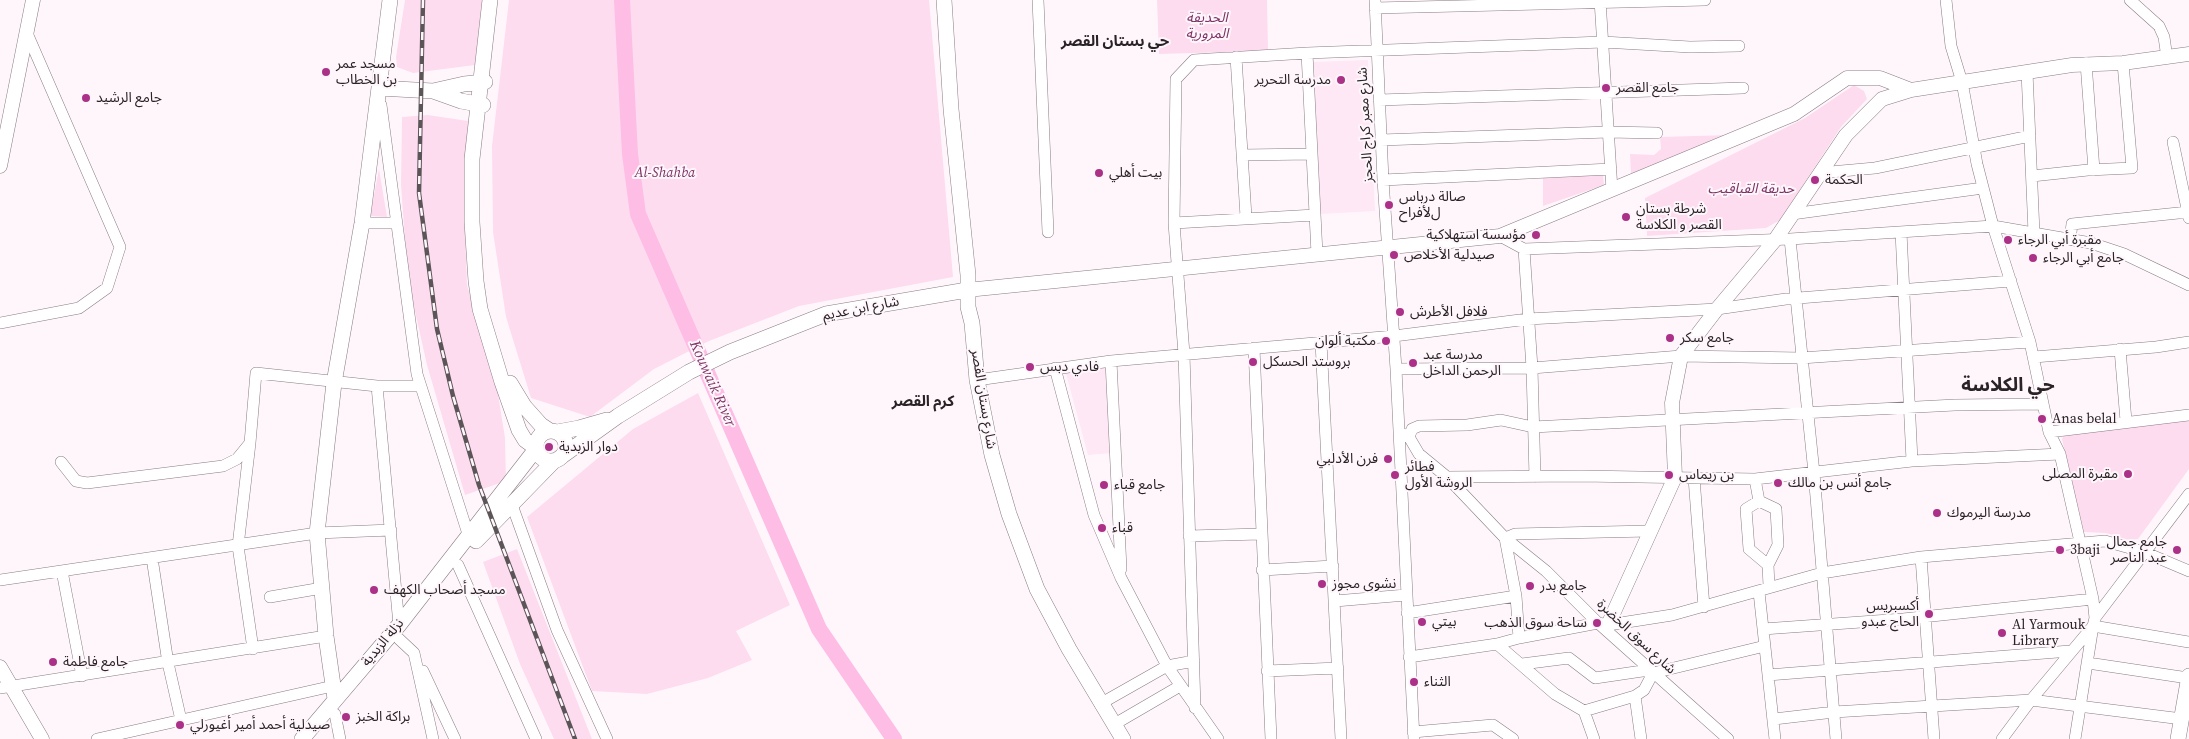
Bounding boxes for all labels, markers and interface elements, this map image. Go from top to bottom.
park label: الحديقة المرورية [1186,10,1228,42]
district label: حي بستان القصر [1061,33,1169,51]
place label: مسجد عمر بن الخطاب [336,56,397,88]
marker: مسجد عمر بن الخطاب [320,66,332,78]
street label: شارع معبر كراج الحجز [1355,67,1377,183]
place label: مدرسة التحرير [1254,72,1331,88]
marker: مدرسة التحرير [1335,74,1347,86]
place label: جامع القصر [1616,80,1679,96]
marker: جامع القصر [1600,82,1612,94]
place label: جامع الرشيد [96,90,162,106]
marker: جامع الرشيد [80,92,92,104]
park label: Al-Shahba [635,165,695,181]
place label: بيت أهلي [1109,165,1162,181]
marker: بيت أهلي [1093,167,1105,179]
place label: الحكمة [1825,172,1863,188]
marker: الحكمة [1809,174,1821,186]
park label: حديقة القباقيب [1708,181,1794,197]
place label: صالة درباس لﻷفراح [1399,189,1466,222]
marker: صالة درباس لﻷفراح [1383,199,1395,211]
place label: شرطة بستان القصر و الكلاسة [1636,201,1722,233]
marker: شرطة بستان القصر و الكلاسة [1620,211,1632,223]
place label: مؤسسة استهلاكية [1426,227,1526,243]
marker: مؤسسة استهلاكية [1530,229,1542,241]
place label: مقبرة أبي الرجاء [2018,232,2102,248]
marker: مقبرة أبي الرجاء [2002,234,2014,246]
place label: صيدلية اﻷخلاص [1404,247,1495,263]
marker: صيدلية اﻷخلاص [1388,249,1400,261]
place label: جامع أبي الرجاء [2043,250,2124,266]
marker: جامع أبي الرجاء [2027,252,2039,264]
street label: شارع ابن عديم [821,293,901,325]
place label: فلافل اﻷطرش [1410,304,1487,320]
marker: فلافل اﻷطرش [1394,306,1406,318]
place label: جامع سكر [1680,330,1734,346]
marker: جامع سكر [1664,332,1676,344]
place label: مكتبة ألوان [1315,333,1376,349]
marker: مكتبة ألوان [1380,335,1392,347]
water label: Kouwaik River [685,338,739,430]
place label: مدرسة عبد الرحمن الداخل [1423,347,1501,380]
street label: شارع بستان القصر [967,348,999,450]
place label: بروستد الحسكل [1263,354,1351,370]
marker: بروستد الحسكل [1247,356,1259,368]
marker: مدرسة عبد الرحمن الداخل [1407,357,1419,369]
place label: فادي دبس [1040,359,1099,375]
marker: فادي دبس [1024,361,1036,373]
district label: حي الكلاسة [1961,375,2055,397]
district label: كرم القصر [892,393,954,411]
place label: Anas belal [2052,411,2117,427]
marker: Anas belal [2036,413,2048,425]
place label: دوار الزبدية [559,439,618,455]
marker: دوار الزبدية [543,441,555,453]
place label: فرن اﻷدلبي [1316,451,1378,467]
marker: فرن اﻷدلبي [1382,453,1394,465]
place label: فطائر الروشة الأول [1405,459,1472,492]
place label: مقبرة المصلى [2042,466,2118,482]
place label: بن ريماس [1679,467,1734,483]
marker: مقبرة المصلى [2122,468,2134,480]
marker: فطائر الروشة الأول [1389,469,1401,481]
marker: بن ريماس [1663,469,1675,481]
place label: جامع أنس بن مالك [1788,475,1892,491]
place label: جامع قباء [1114,477,1165,493]
marker: جامع أنس بن مالك [1772,477,1784,489]
marker: جامع قباء [1098,479,1110,491]
place label: مدرسة اليرموك [1947,505,2031,521]
marker: مدرسة اليرموك [1931,507,1943,519]
place label: قباء [1112,520,1133,536]
marker: قباء [1096,522,1108,534]
place label: جامع جمال عبد الناصر [2106,534,2167,566]
place label: 3baji [2070,542,2100,558]
marker: 3baji [2054,544,2066,556]
marker: جامع جمال عبد الناصر [2171,544,2183,556]
place label: نشوى مجوز [1332,576,1396,592]
marker: نشوى مجوز [1316,578,1328,590]
place label: جامع بدر [1540,578,1587,594]
marker: جامع بدر [1524,580,1536,592]
place label: مسجد أصحاب الكهف [384,582,506,598]
marker: مسجد أصحاب الكهف [368,584,380,596]
street label: شارع سوق الخضرة [1593,596,1679,678]
place label: أكسبريس الحاج عبدو [1861,598,1919,630]
marker: أكسبريس الحاج عبدو [1923,608,1935,620]
place label: بيتي [1432,614,1457,630]
place label: ساحة سوق الذهب [1484,615,1587,631]
street label: نزلة الزبدية [358,616,408,670]
marker: بيتي [1416,616,1428,628]
marker: ساحة سوق الذهب [1591,617,1603,629]
place label: Al Yarmouk Library [2012,617,2085,650]
marker: Al Yarmouk Library [1996,627,2008,639]
place label: جامع فاطمة [63,654,128,670]
marker: جامع فاطمة [47,656,59,668]
place label: الثناء [1424,674,1451,690]
marker: الثناء [1408,676,1420,688]
place label: براكة الخبز [356,709,410,725]
marker: براكة الخبز [340,711,352,723]
place label: صيدلية أحمد أمير أغيورلي [190,717,330,733]
marker: صيدلية أحمد أمير أغيورلي [174,719,186,731]

